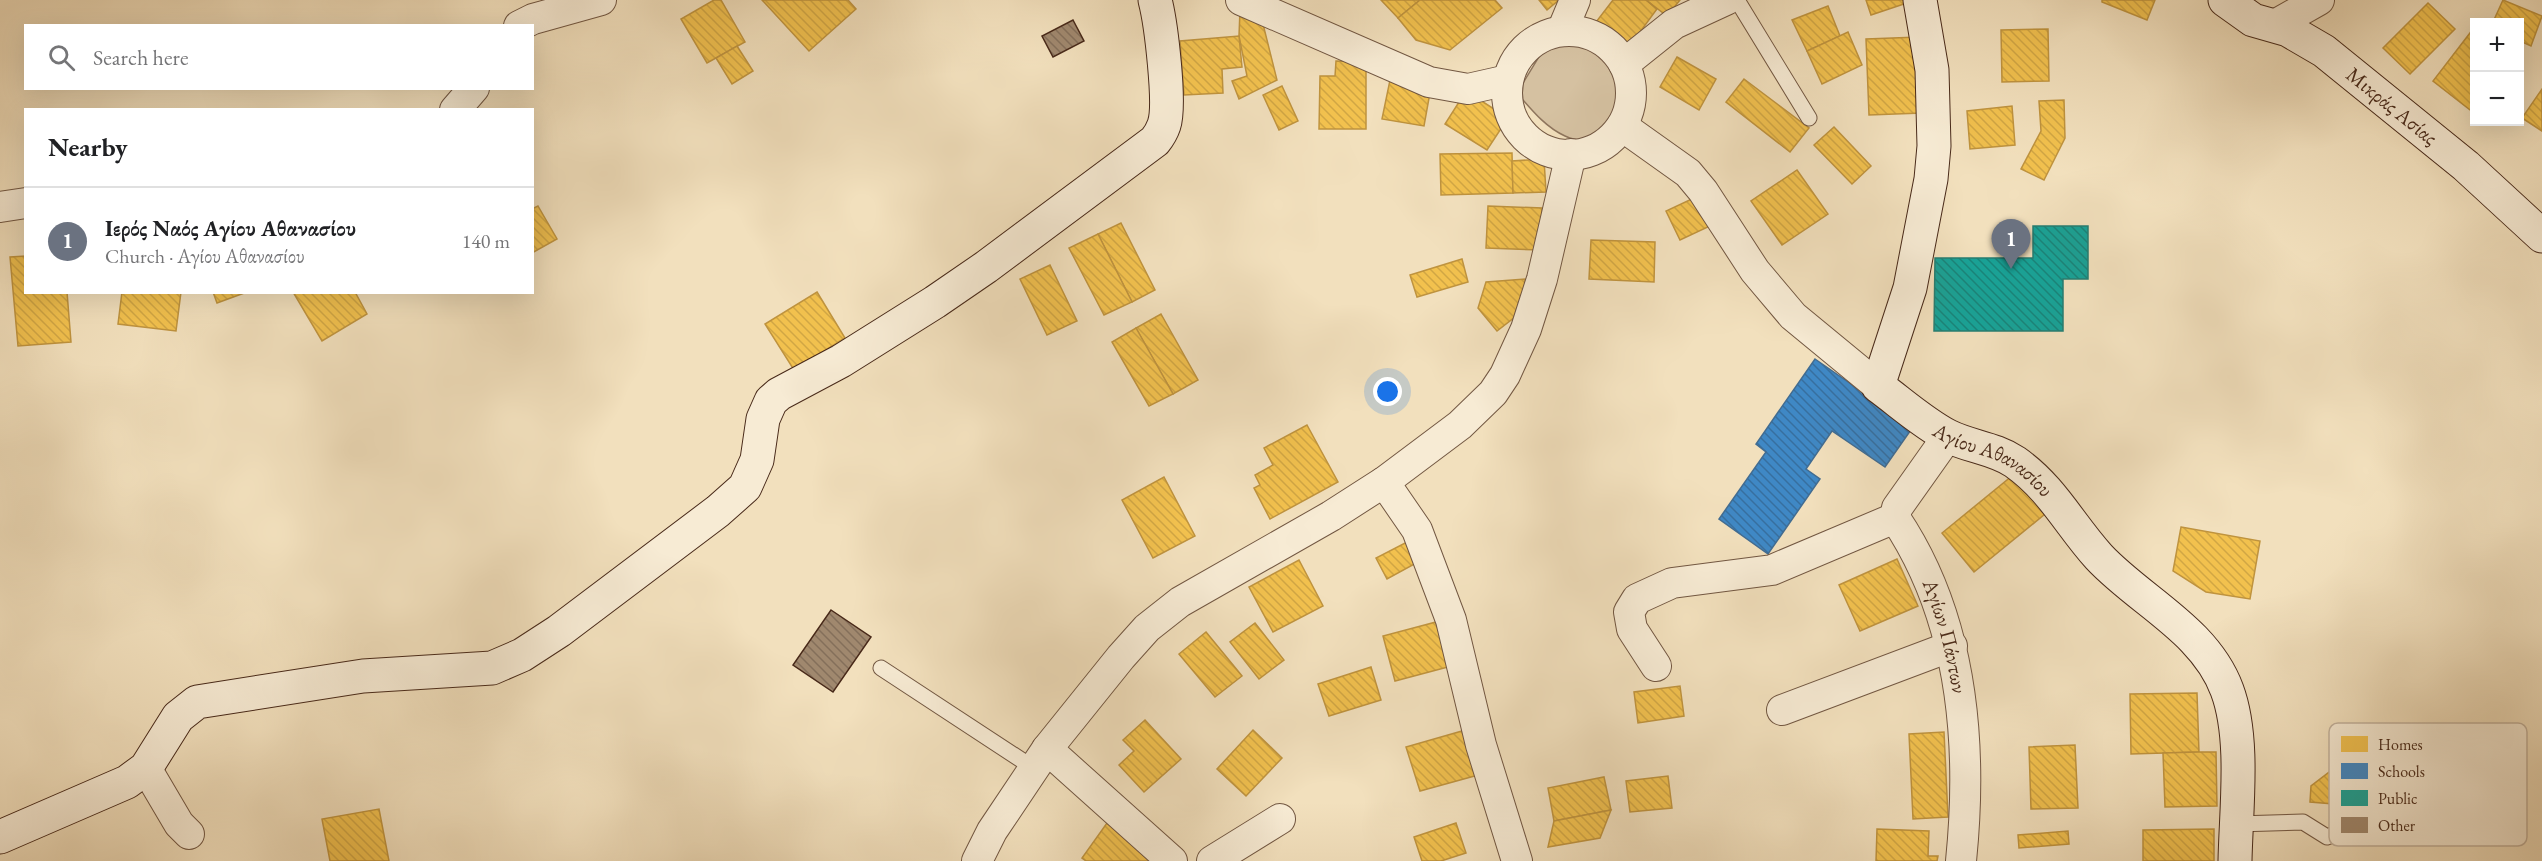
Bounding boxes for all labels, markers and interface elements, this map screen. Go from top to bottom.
map controls [2470,18,2524,126]
button: + [2470,18,2524,72]
search box [24,24,534,90]
icon: search [45,41,78,74]
text: Search here [93,43,188,72]
street label: Μικράς Ασίας [2341,61,2444,151]
button: − [2470,72,2524,126]
text: Nearby [48,130,128,164]
text: Ιερός Ναός Αγίου Αθανασίου [105,214,356,243]
pin: 1 [1992,220,2030,269]
text: 1 [62,228,73,254]
text: 140 m [462,228,510,254]
text: Church · Αγίου Αθανασίου [105,243,305,269]
your location [1373,377,1402,406]
street label: Αγίου Αθανασίου [1927,416,2060,502]
street label: Αγίων Πάντων [1916,574,1973,695]
legend [2329,723,2527,846]
text: Homes [2378,734,2423,755]
text: Schools [2378,761,2425,782]
text: Public [2378,788,2418,809]
text: Other [2378,815,2416,836]

